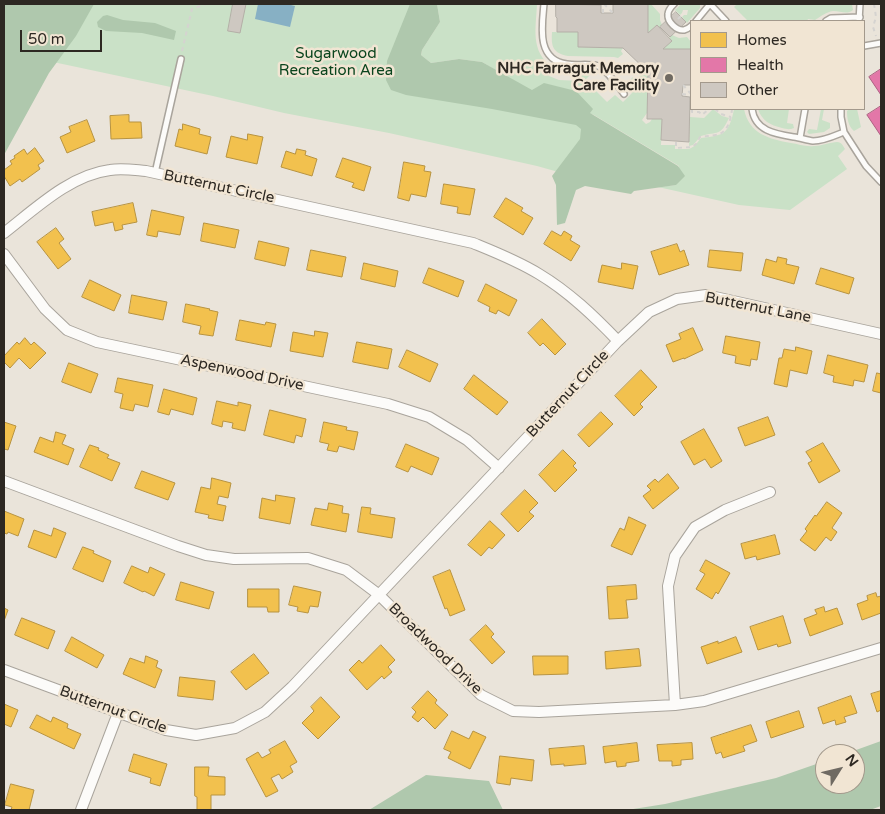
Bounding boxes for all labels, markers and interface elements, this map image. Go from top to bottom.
scale bar [22,20,105,52]
legend [690,20,865,110]
text: 50 m [28,30,65,48]
text: Homes [737,31,787,49]
park label: Sugarwood Recreation Area [279,45,393,80]
text: Health [737,56,784,74]
place label: NHC Farragut Memory Care Facility [497,60,659,95]
marker: NHC Farragut Memory Care Facility [663,72,675,84]
text: Other [737,81,778,99]
street label: Butternut Circle [162,166,276,208]
street label: Butternut Lane [703,289,813,327]
street label: Butternut Circle [523,347,613,441]
street label: Aspenwood Drive [179,351,305,395]
street label: Broadwood Drive [384,600,486,698]
street label: Butternut Circle [57,682,169,738]
north arrow [815,744,865,794]
text: N [842,751,862,770]

